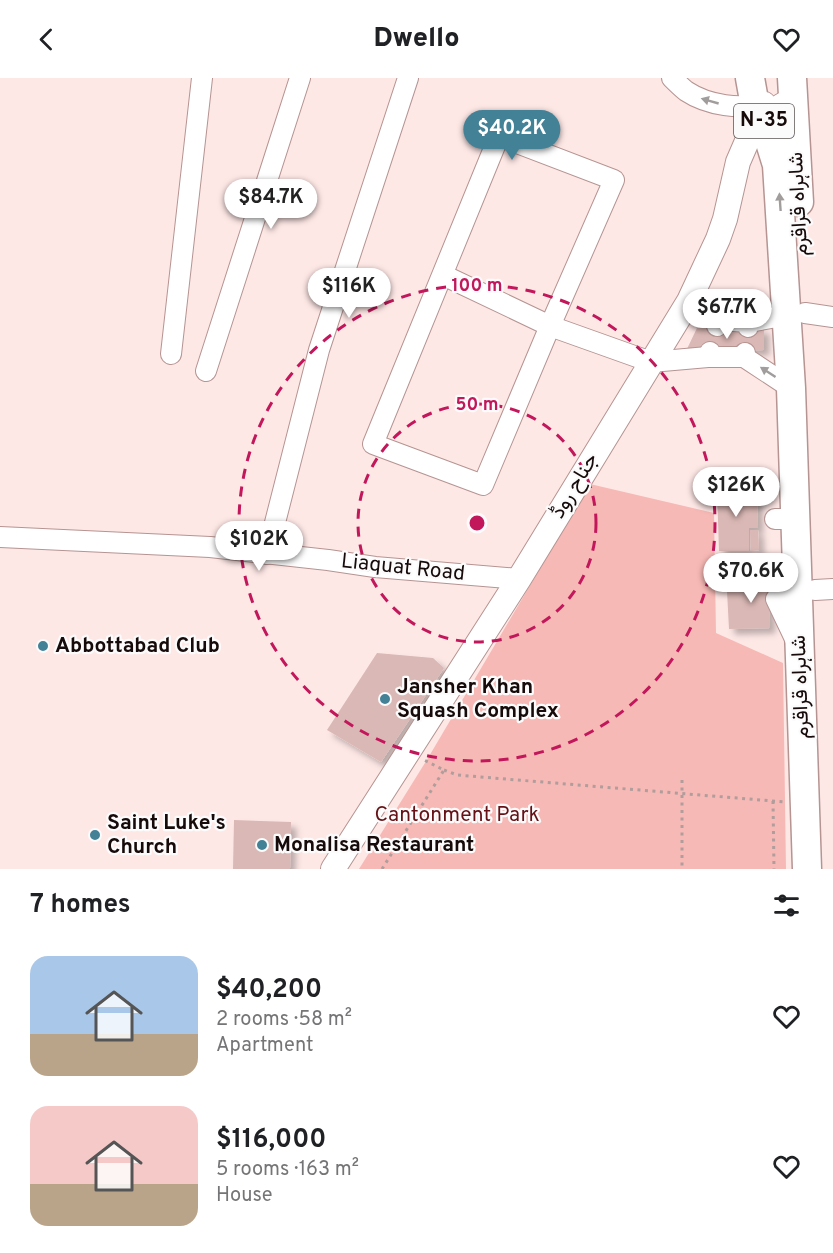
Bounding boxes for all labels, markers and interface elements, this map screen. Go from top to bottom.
text: Dwello [373,22,460,56]
icon: back [30,23,63,56]
icon: heart [770,23,803,56]
one-way arrow [701,96,719,105]
road number: N-35 [734,104,794,138]
pin: $40.2K [463,110,561,161]
text: $40.2K [477,116,547,142]
street label: شاہراہ قراقرم [783,151,815,257]
pin: $84.7K [222,179,320,230]
text: $84.7K [238,185,304,211]
one-way arrow [775,193,785,212]
pin: $116K [307,268,391,319]
text: $116K [322,274,376,300]
text: 100 m [451,275,503,298]
pin: $67.7K [678,289,776,340]
text: $67.7K [697,295,757,321]
one-way arrow [760,367,776,378]
text: 50 m [455,394,499,417]
street label: جناح روڈ [545,448,605,524]
pin: $126K [694,467,778,518]
text: $126K [707,473,765,499]
centre of rings [467,513,487,533]
pin: $102K [217,521,301,572]
text: $102K [229,527,289,553]
street label: Liaquat Road [340,548,466,588]
pin: $70.6K [702,553,800,604]
text: $70.6K [717,559,785,585]
place label: Abbottabad Club [55,633,220,660]
street label: شاہراہ قراقرم [786,635,816,739]
marker: Abbottabad Club [36,639,50,653]
place label: Jansher Khan Squash Complex [397,674,559,725]
marker: Jansher Khan Squash Complex [378,692,392,706]
park label: Cantonment Park [374,802,540,829]
place label: Saint Luke's Church [107,810,226,861]
marker: Saint Luke's Church [88,828,102,842]
place label: Monalisa Restaurant [274,832,474,859]
marker: Monalisa Restaurant [255,838,269,852]
text: 7 homes [30,889,130,922]
icon: filters [770,889,803,922]
text: $40,200 [216,974,322,1007]
icon: home [78,980,150,1052]
icon: heart [770,1000,803,1033]
text: 2 rooms · 58 m² [216,1007,352,1033]
text: Apartment [216,1033,314,1059]
text: $116,000 [216,1124,326,1157]
icon: home [78,1130,150,1202]
icon: heart [770,1150,803,1183]
text: 5 rooms · 163 m² [216,1157,359,1183]
text: House [216,1183,272,1209]

